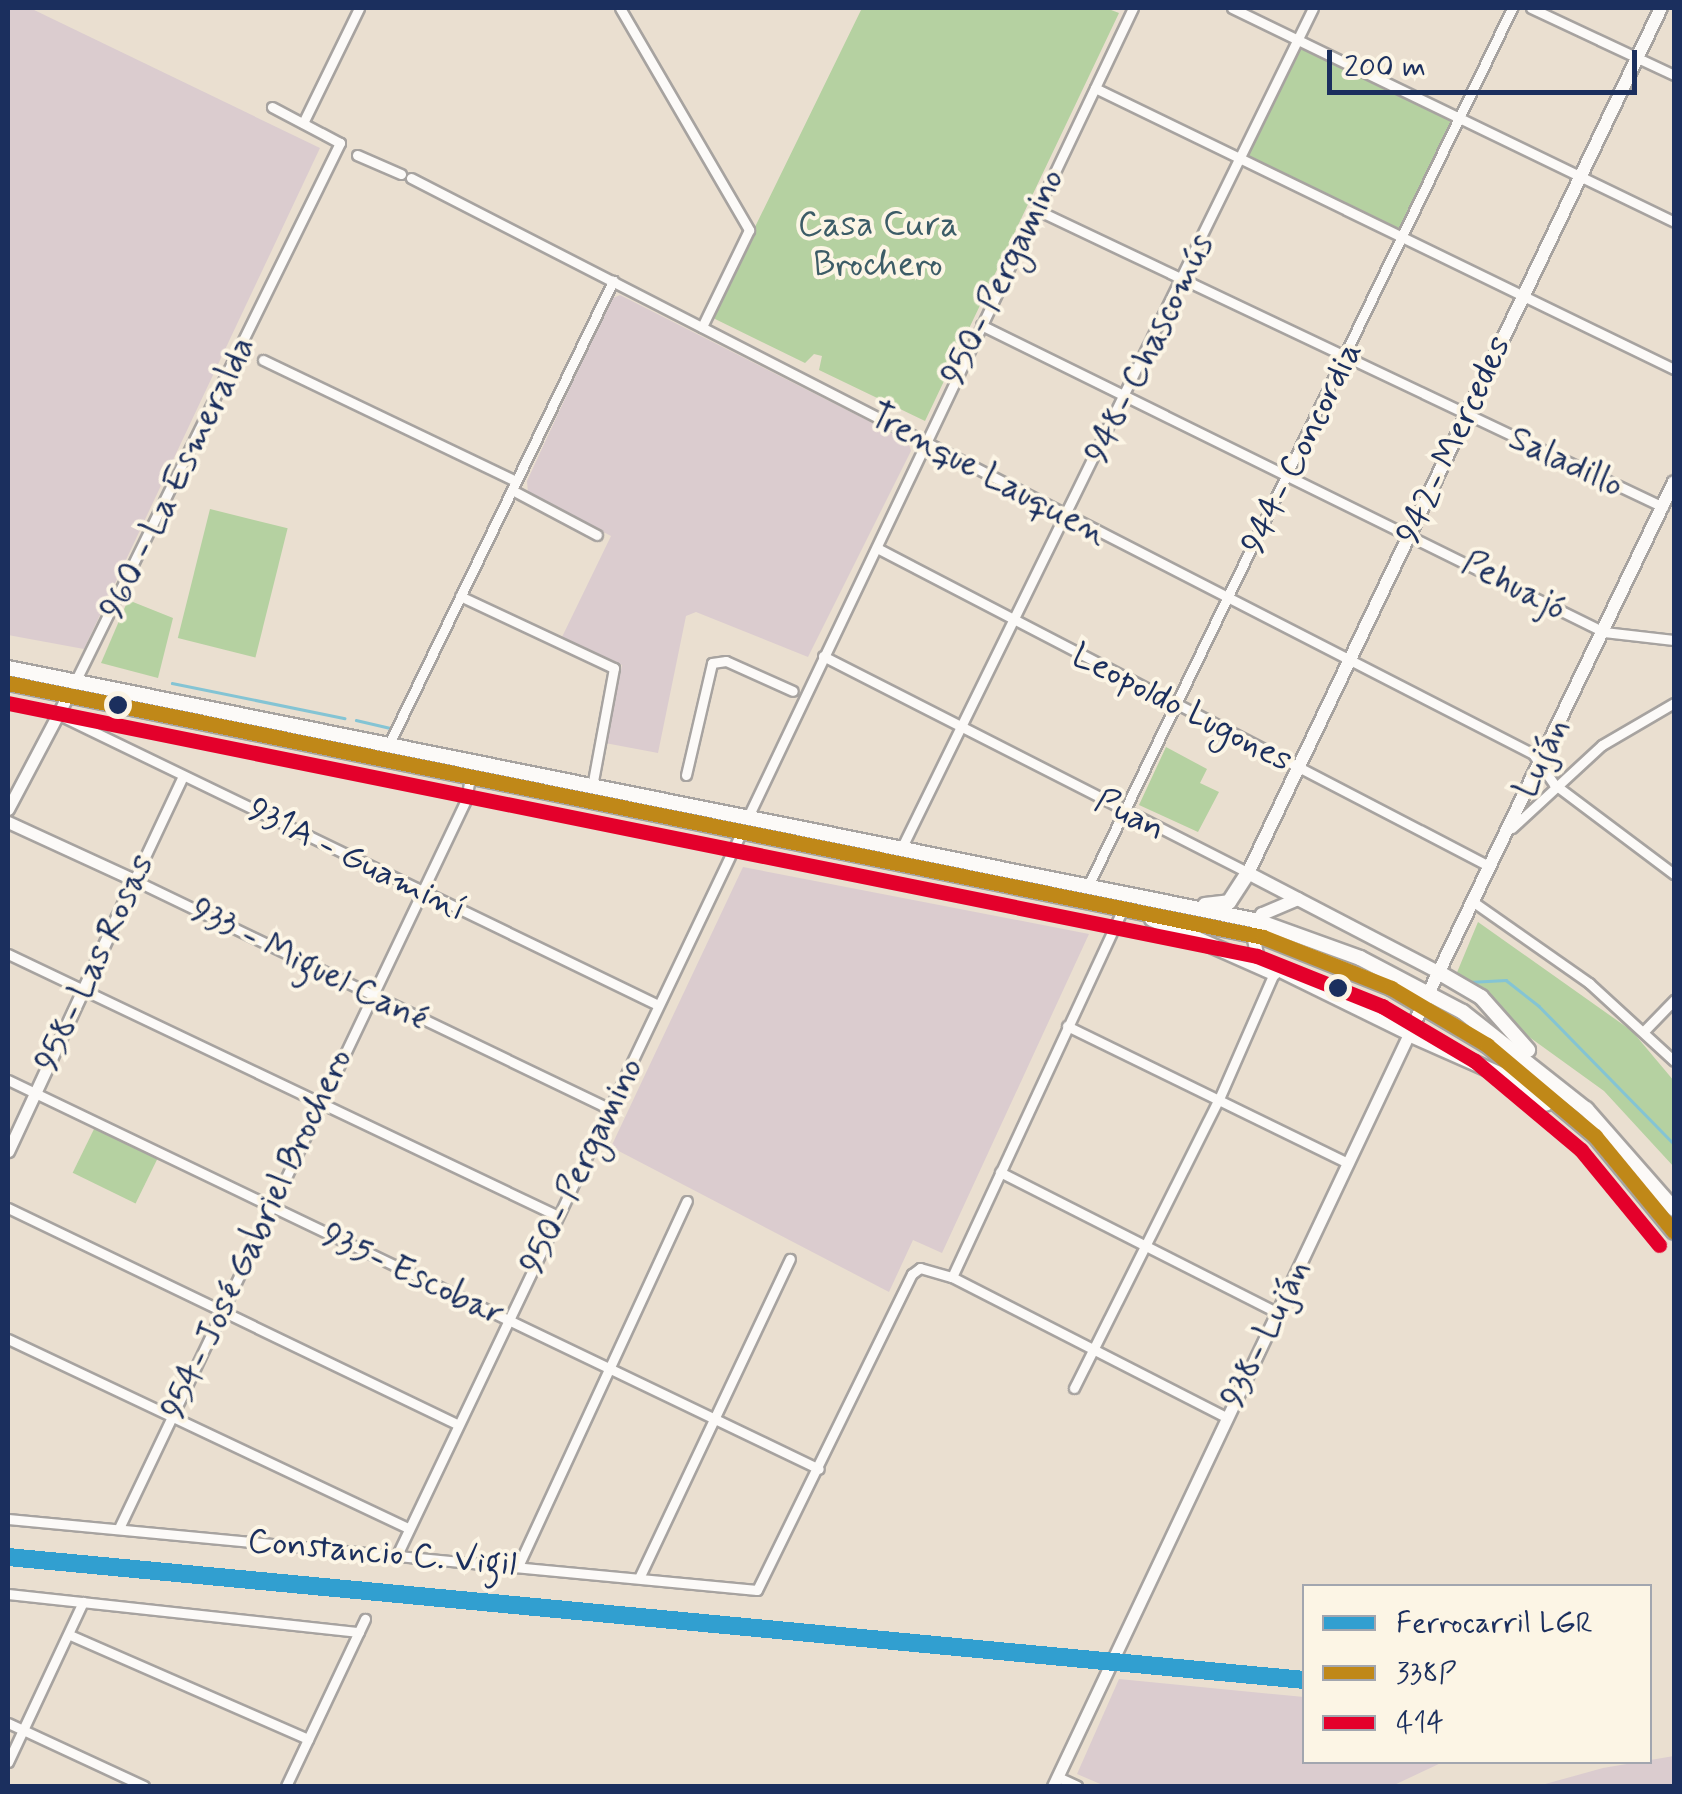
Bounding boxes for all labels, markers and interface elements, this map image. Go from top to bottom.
scale bar [1332,30,1642,92]
text: 200 m [1344,48,1426,87]
street label: 950- Pergamino [932,162,1074,392]
park label: Casa Cura Brochero [799,204,957,286]
street label: 948- Chascomús [1076,228,1224,470]
street label: 942- Mercedes [1388,329,1520,551]
street label: 960 - La Esmeralda [92,331,264,625]
street label: 944- Concordia [1233,335,1371,561]
street label: Trenque Lauquen [862,395,1114,555]
street label: Saladillo [1502,417,1630,507]
street label: Pehuajó [1455,542,1573,630]
street label: Leopoldo Lugones [1059,631,1305,785]
unlabelled marker [108,695,128,715]
street label: Luján [1505,711,1579,805]
street label: Puan [1088,780,1172,850]
street label: 931A - Guaminí [241,789,473,931]
street label: 958- Las Rosas [28,852,162,1074]
street label: 933 - Miguel Cané [184,890,434,1040]
unlabelled marker [1328,978,1348,998]
street label: 954- José Gabriel Brochero [152,1042,362,1426]
street label: 950- Pergamino [511,1051,653,1281]
street label: 935- Escobar [315,1214,511,1336]
street label: 938- Luján [1212,1253,1320,1415]
street label: Constancio C. Vigil [246,1520,518,1586]
legend [1302,1584,1652,1764]
text: Ferrocarril LGR [1396,1604,1593,1643]
text: 338P [1396,1654,1456,1693]
text: 414 [1396,1704,1444,1743]

